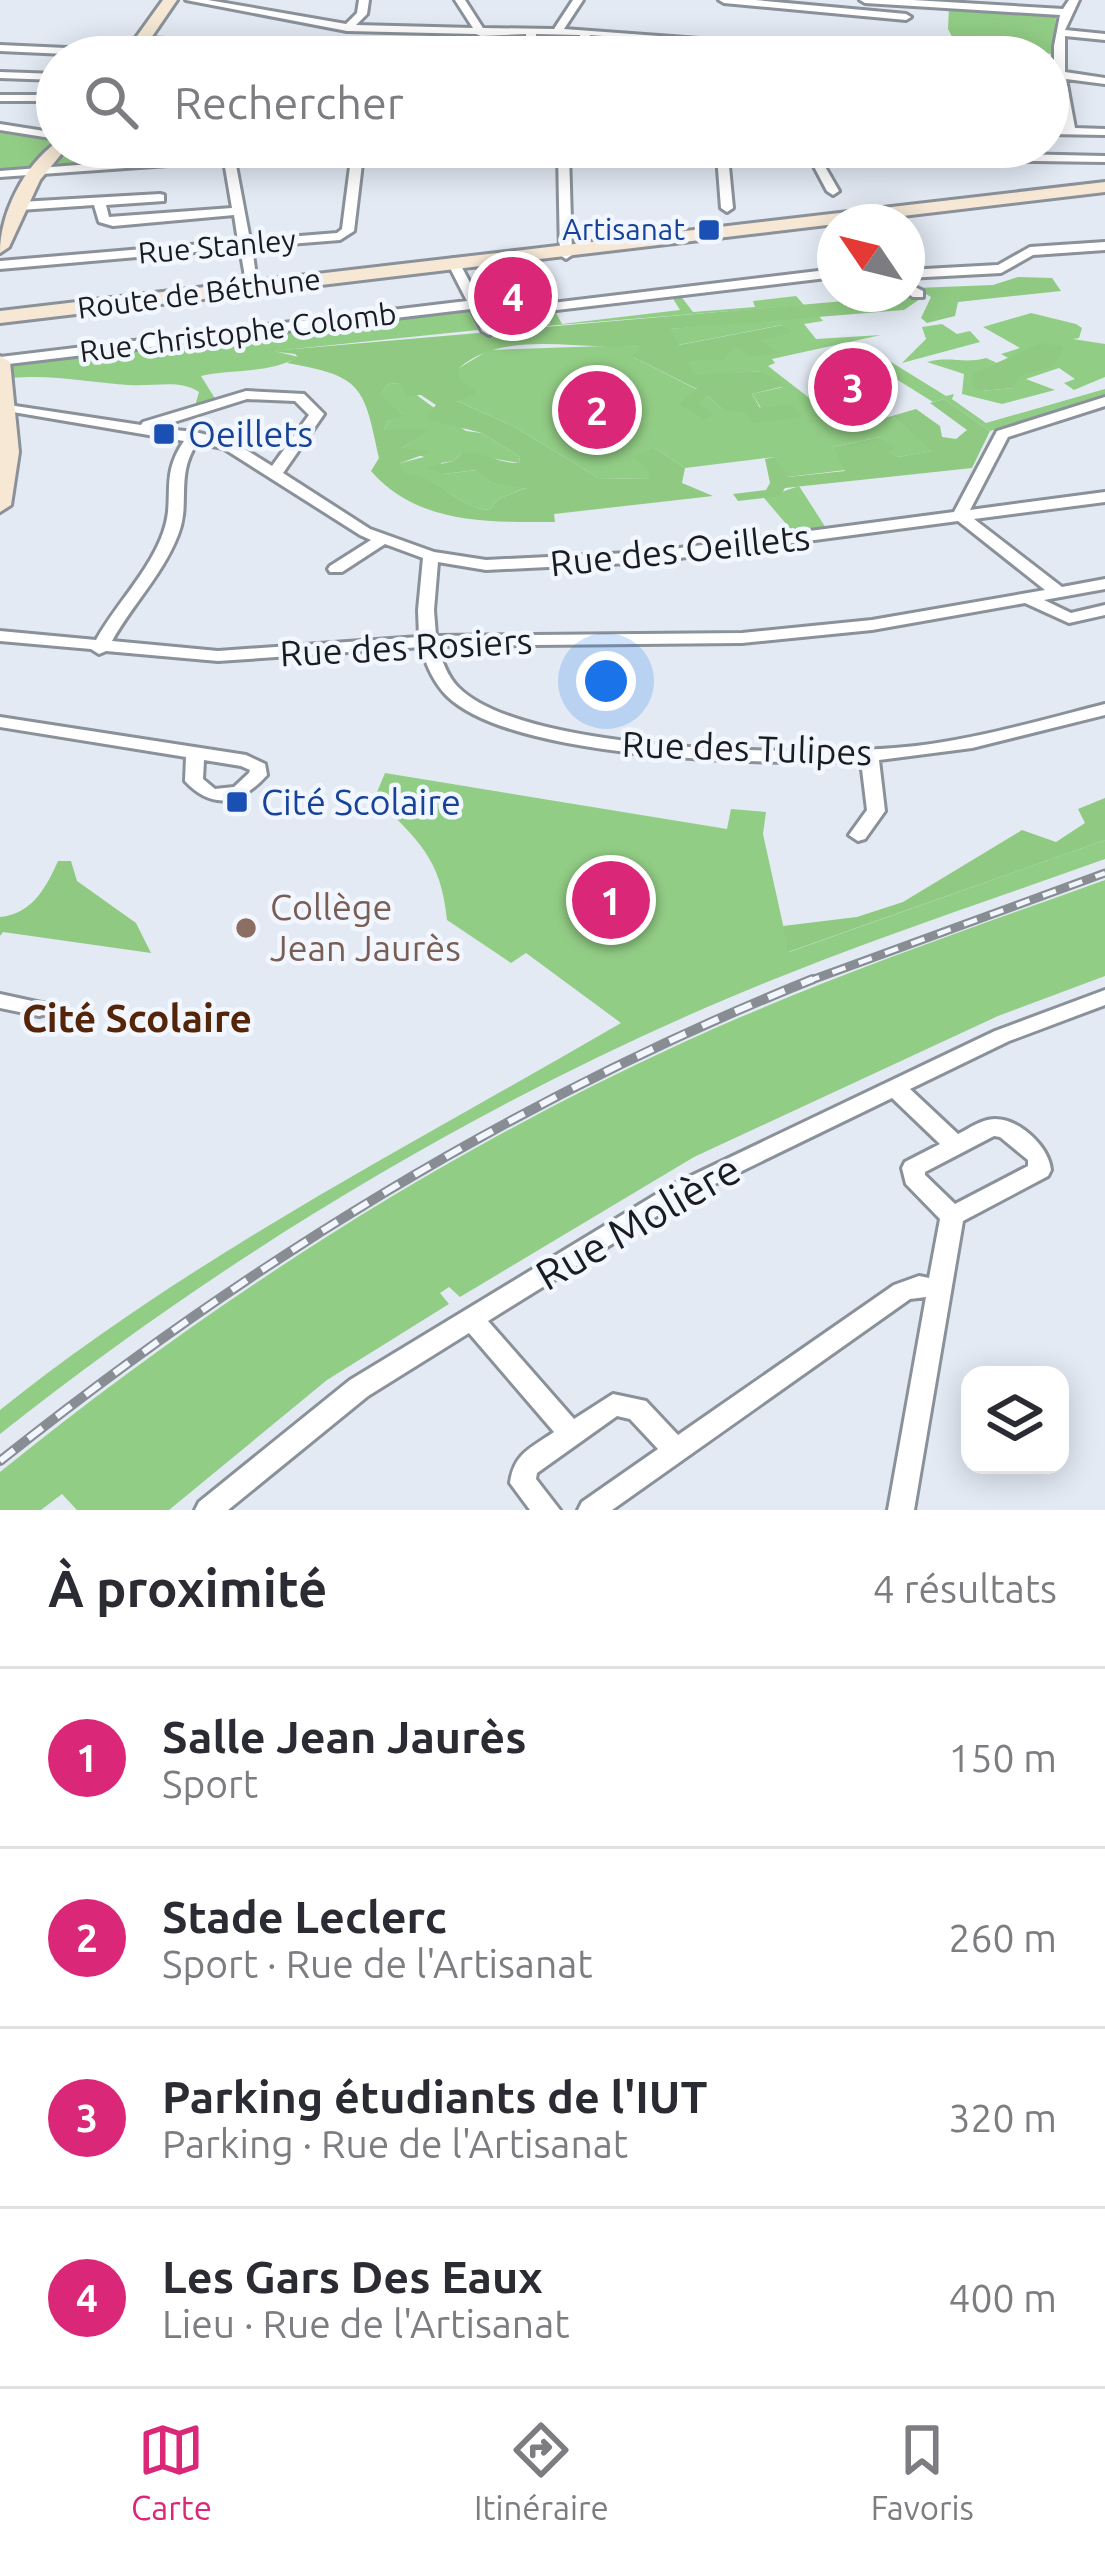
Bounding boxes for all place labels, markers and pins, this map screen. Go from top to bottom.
place label: Artisanat [562,212,685,246]
marker: Artisanat [696,217,722,243]
pin: 4 [474,251,552,341]
pin: 3 [814,342,892,432]
pin: 2 [558,365,636,455]
place label: Oeillets [188,413,313,454]
marker: Oeillets [151,421,177,447]
place label: Cité Scolaire [261,781,461,822]
marker: Cité Scolaire [224,789,250,815]
pin: 1 [572,855,650,945]
place label: Collège Jean Jaurès [270,886,461,968]
marker: Collège Jean Jaurès [233,915,259,941]

